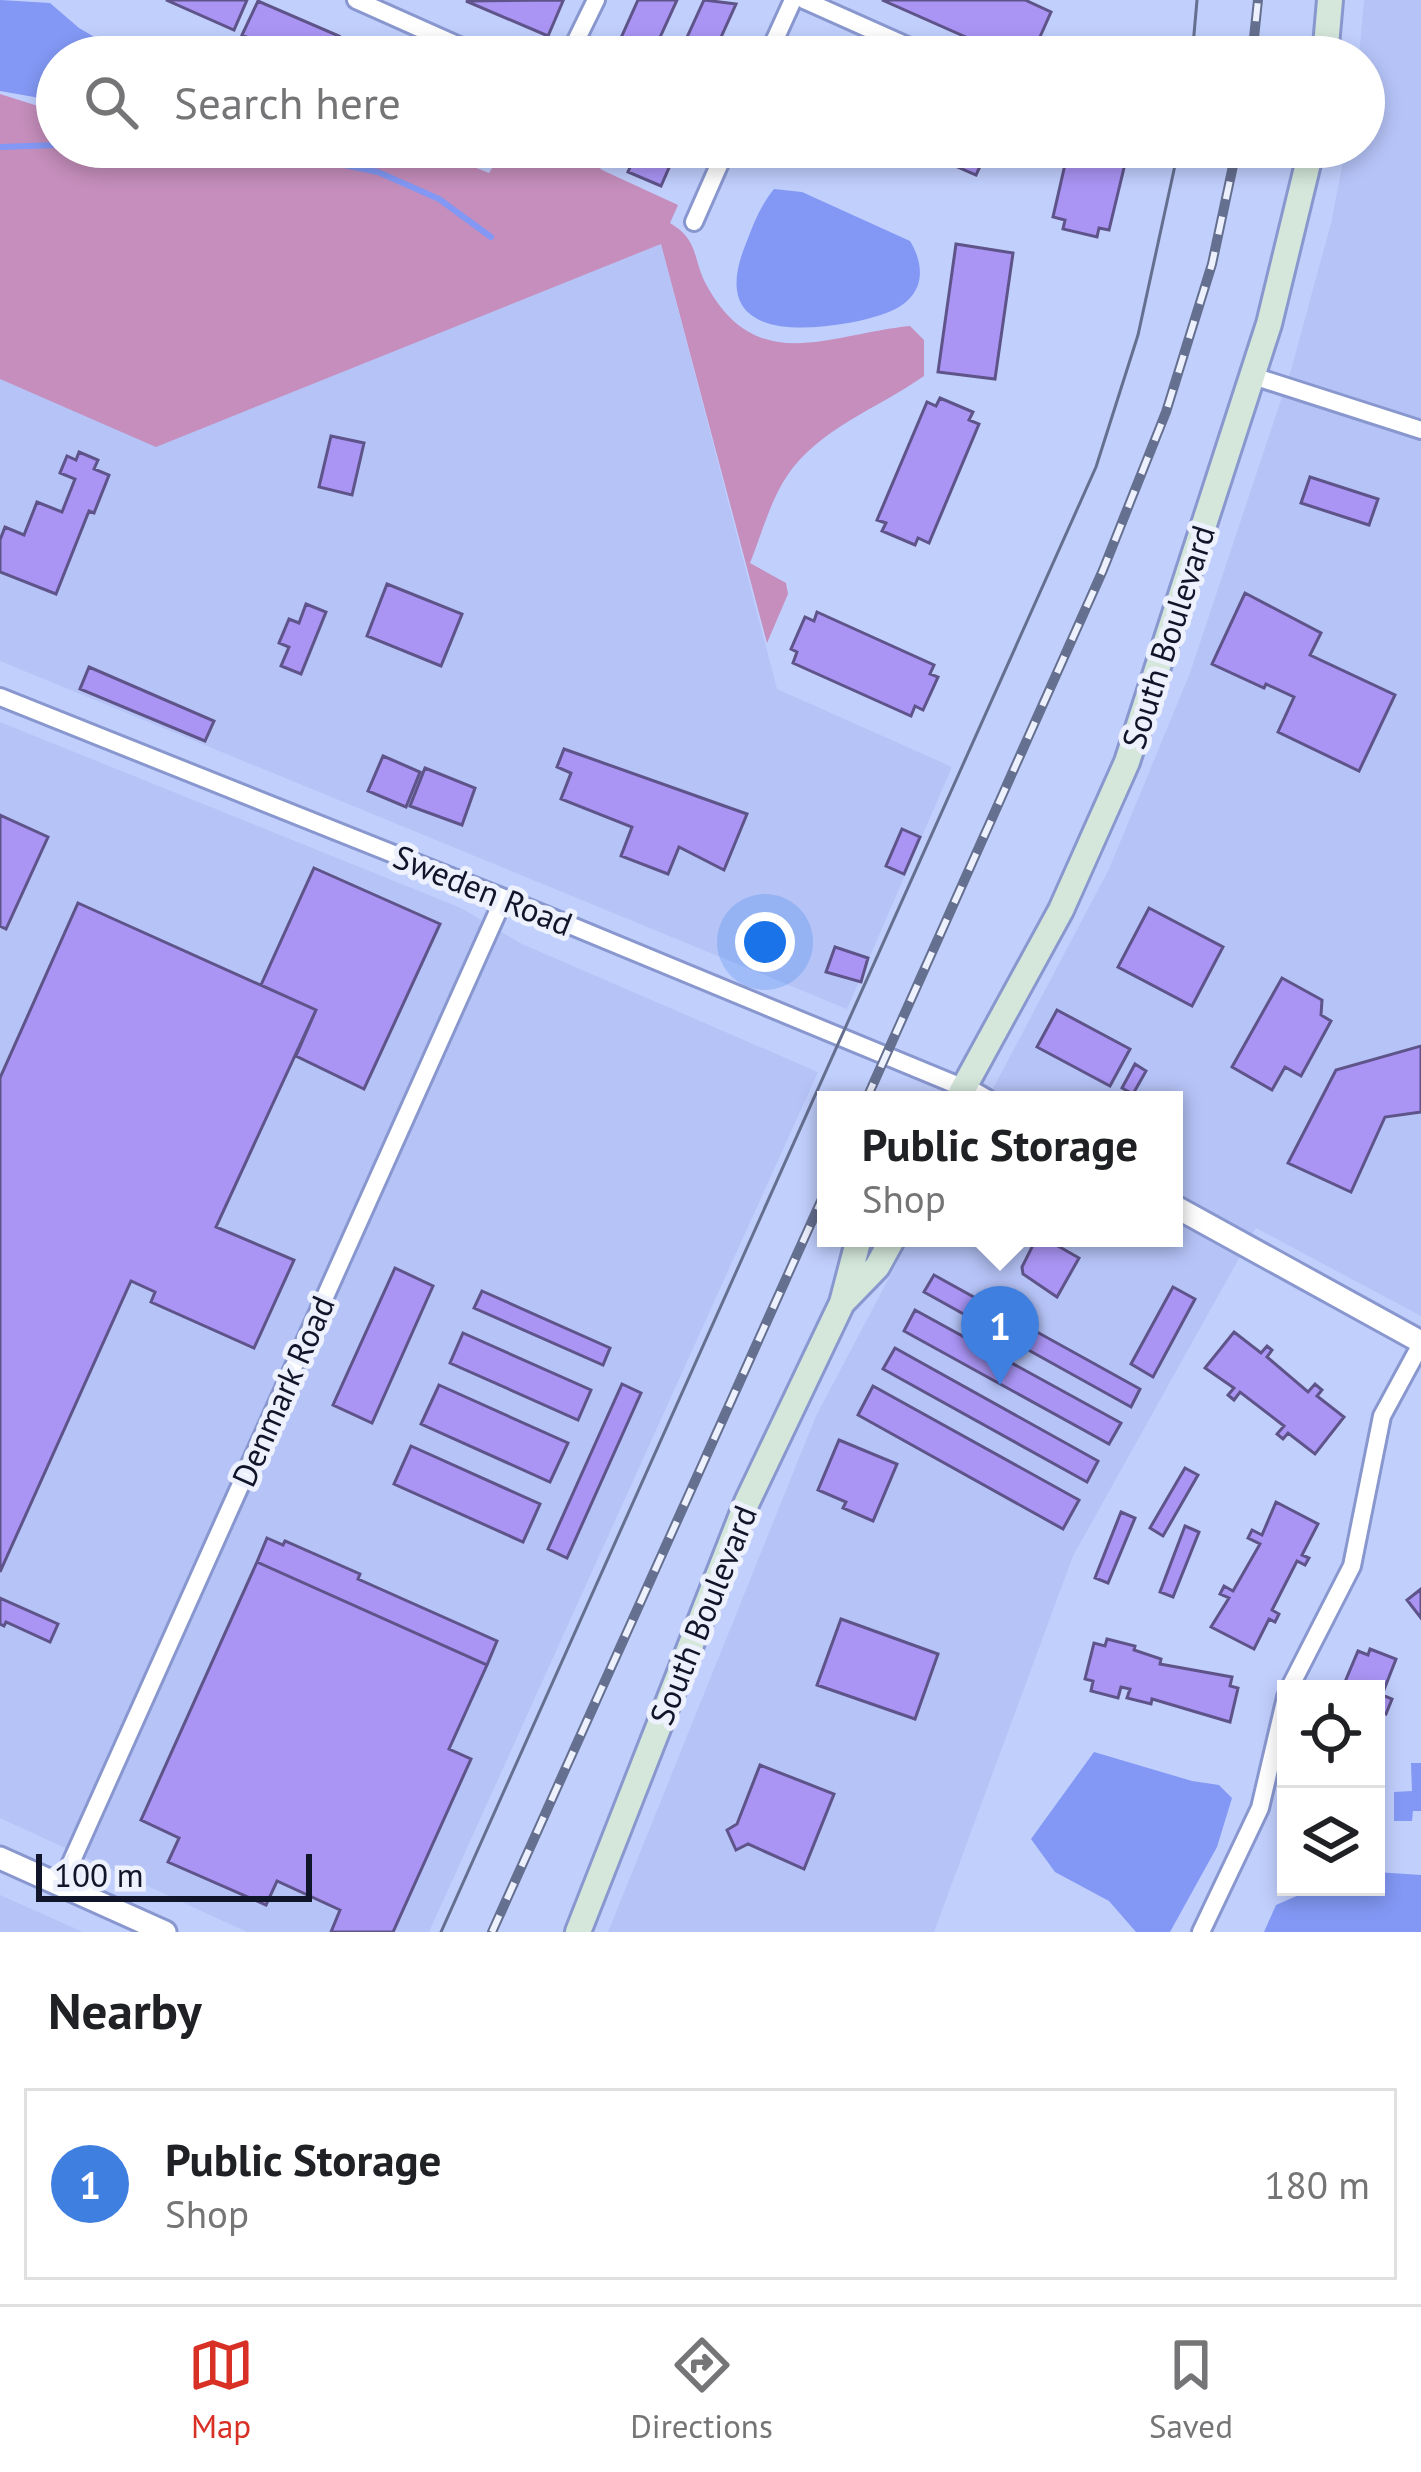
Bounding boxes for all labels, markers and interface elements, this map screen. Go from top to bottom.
search box [36,36,1385,168]
icon: search [78,69,144,135]
text: Search here [174,73,401,131]
street label: South Boulevard [1111,520,1224,754]
street label: Sweden Road [387,834,579,945]
your location [735,912,795,972]
popup [817,1091,1183,1247]
text: Public Storage [862,1115,1138,1173]
text: Shop [862,1173,946,1224]
pin: 1 [961,1286,1039,1385]
street label: Denmark Road [221,1289,344,1493]
street label: South Boulevard [639,1499,766,1731]
map controls [1277,1680,1385,1896]
button: locate [1277,1680,1385,1788]
button: layers [1277,1788,1385,1896]
scale bar [36,1848,312,1901]
text: 100 m [54,1853,144,1896]
text: Nearby [48,1977,202,2043]
text: Public Storage [165,2130,441,2188]
text: 1 [79,2159,101,2210]
text: 180 m [1264,2159,1370,2210]
text: Shop [165,2188,249,2239]
tab: Map [188,2332,254,2447]
tab: Directions [630,2332,773,2447]
tab: Saved [1149,2332,1233,2447]

